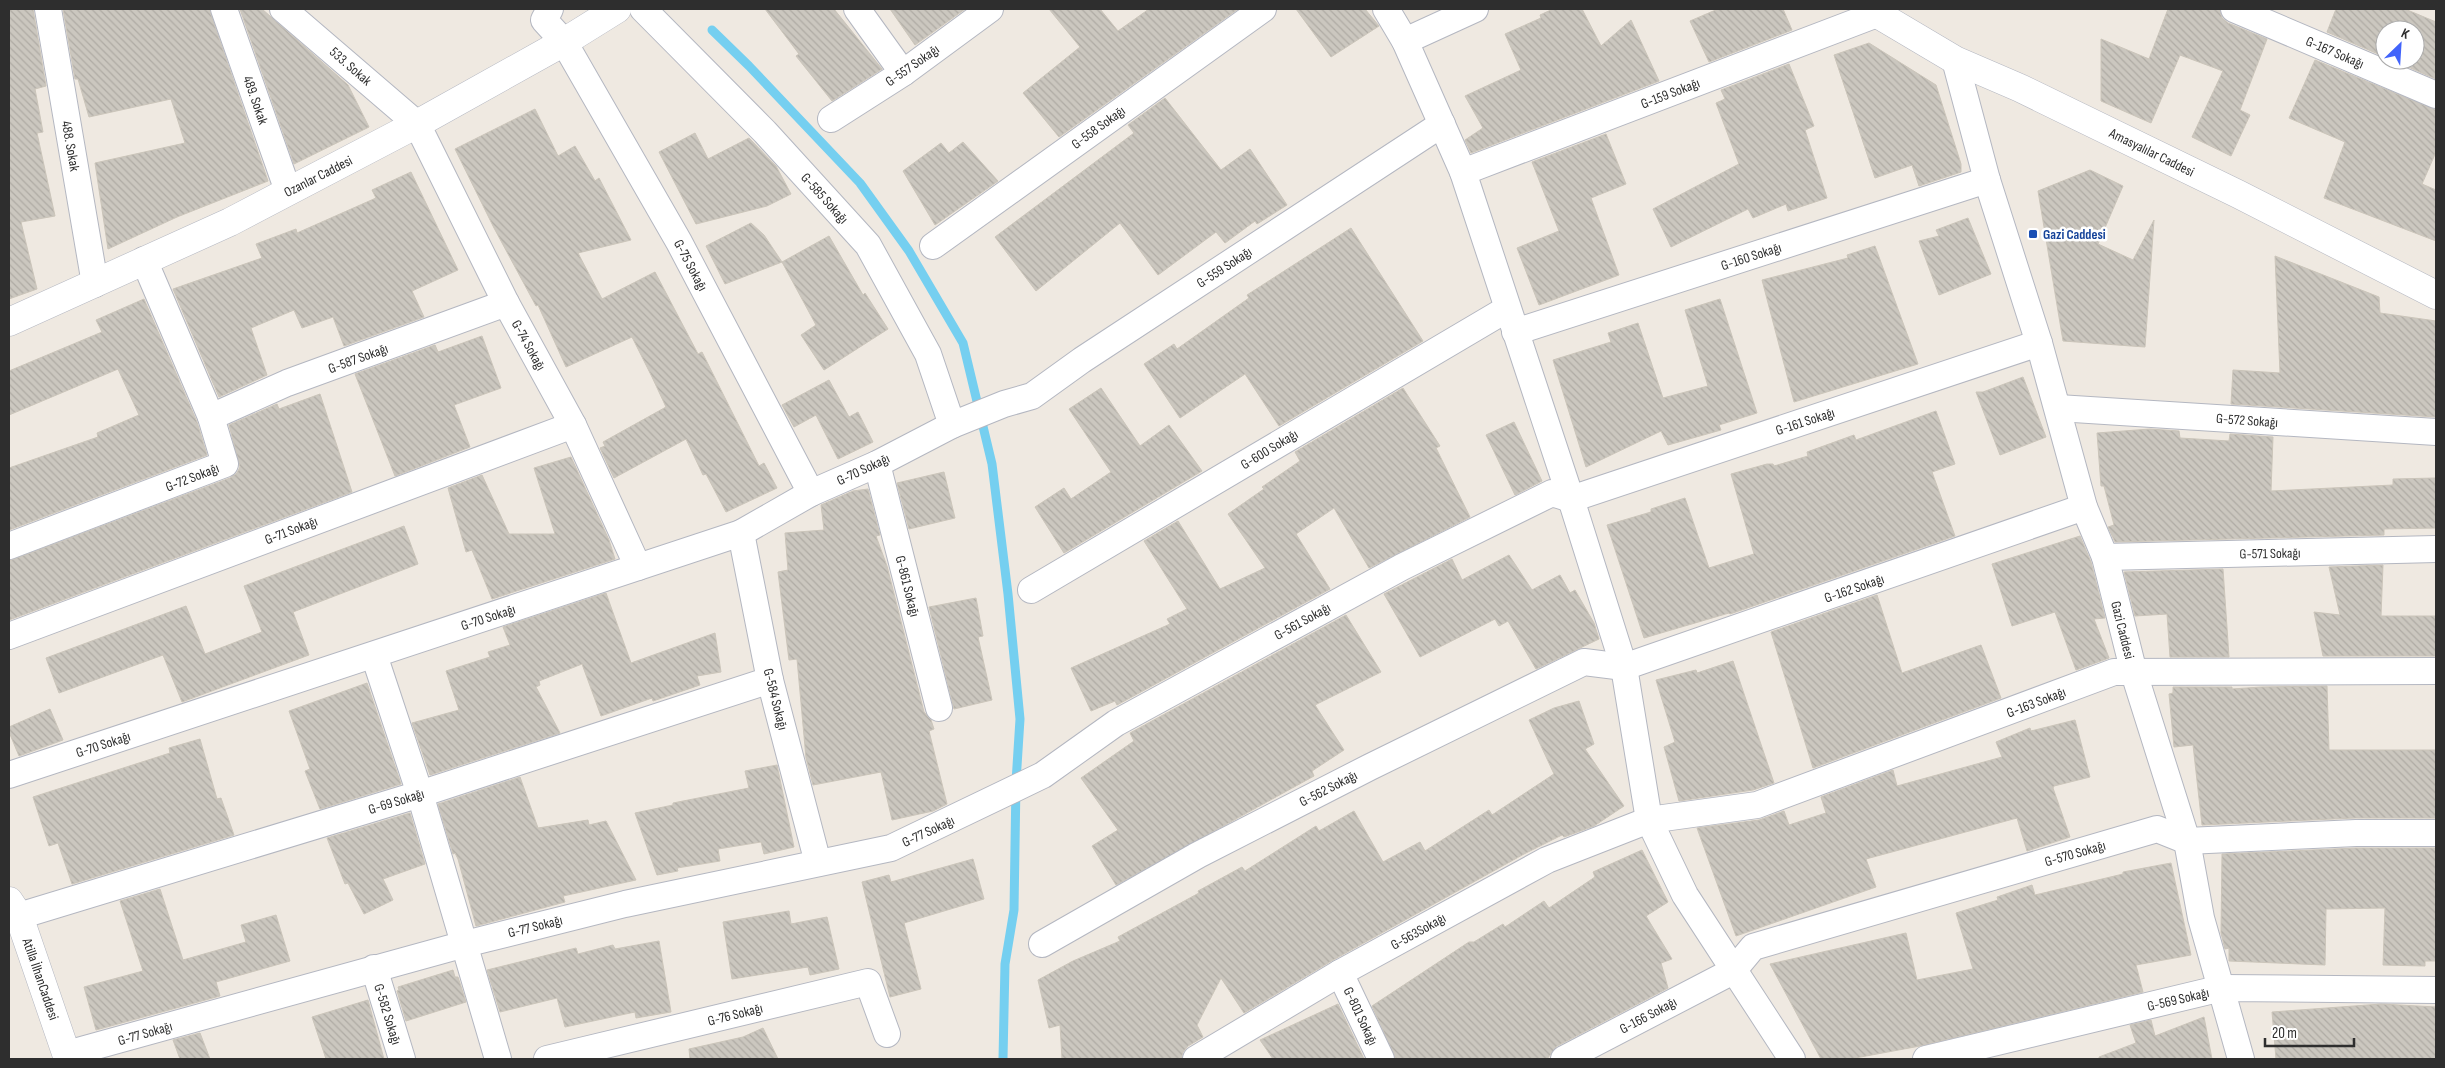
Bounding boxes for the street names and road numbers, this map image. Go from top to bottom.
street label: G-167 Sokağı [2303,33,2367,72]
street label: G-557 Sokağı [882,41,943,90]
street label: 533. Sokak [326,44,376,90]
street label: 489. Sokak [239,73,272,127]
street label: G-159 Sokağı [1638,74,1702,112]
street label: G-558 Sokağı [1068,102,1129,153]
street label: 488. Sokak [58,120,83,173]
street label: Amasyalılar Caddesi [2106,124,2197,180]
street label: Ozanlar Caddesi [281,152,355,201]
street label: G-585 Sokağı [797,169,852,227]
street label: G-75 Sokağı [670,237,711,294]
street label: G-160 Sokağı [1719,239,1783,274]
street label: G-559 Sokağı [1193,243,1255,292]
street label: G-74 Sokağı [508,317,549,374]
street label: G-587 Sokağı [326,340,390,377]
street label: G-161 Sokağı [1773,404,1837,439]
street label: G-572 Sokağı [2215,410,2279,431]
street label: G-600 Sokağı [1238,426,1301,473]
street label: G-70 Sokağı [834,450,892,489]
street label: G-72 Sokağı [163,460,221,495]
street label: G-71 Sokağı [262,513,320,548]
street label: G-571 Sokağı [2239,544,2301,563]
street label: G-861 Sokağı [892,554,923,618]
street label: G-162 Sokağı [1822,570,1886,607]
street label: G-561 Sokağı [1271,599,1333,644]
street label: Gazi Caddesi [2107,599,2138,661]
street label: G-70 Sokağı [459,601,518,634]
street label: G-584 Sokağı [760,666,791,732]
street label: G-163 Sokağı [2004,683,2068,722]
street label: G-70 Sokağı [74,728,133,761]
street label: G-562 Sokağı [1296,767,1360,810]
street label: G-69 Sokağı [366,785,426,818]
street label: G-77 Sokağı [899,812,957,851]
street label: G-570 Sokağı [2043,837,2108,870]
street label: G-563Sokağı [1388,909,1449,954]
street label: G-77 Sokağı [506,911,564,941]
street label: Atilla İlhanCaddesi [18,935,62,1022]
street label: G-582 Sokağı [370,982,405,1047]
street label: G-801 Sokağı [1340,984,1381,1048]
street label: G-569 Sokağı [2146,984,2211,1015]
street label: G-166 Sokağı [1617,993,1680,1038]
street label: G-76 Sokağı [706,999,764,1030]
street label: G-77 Sokağı [116,1018,174,1049]

